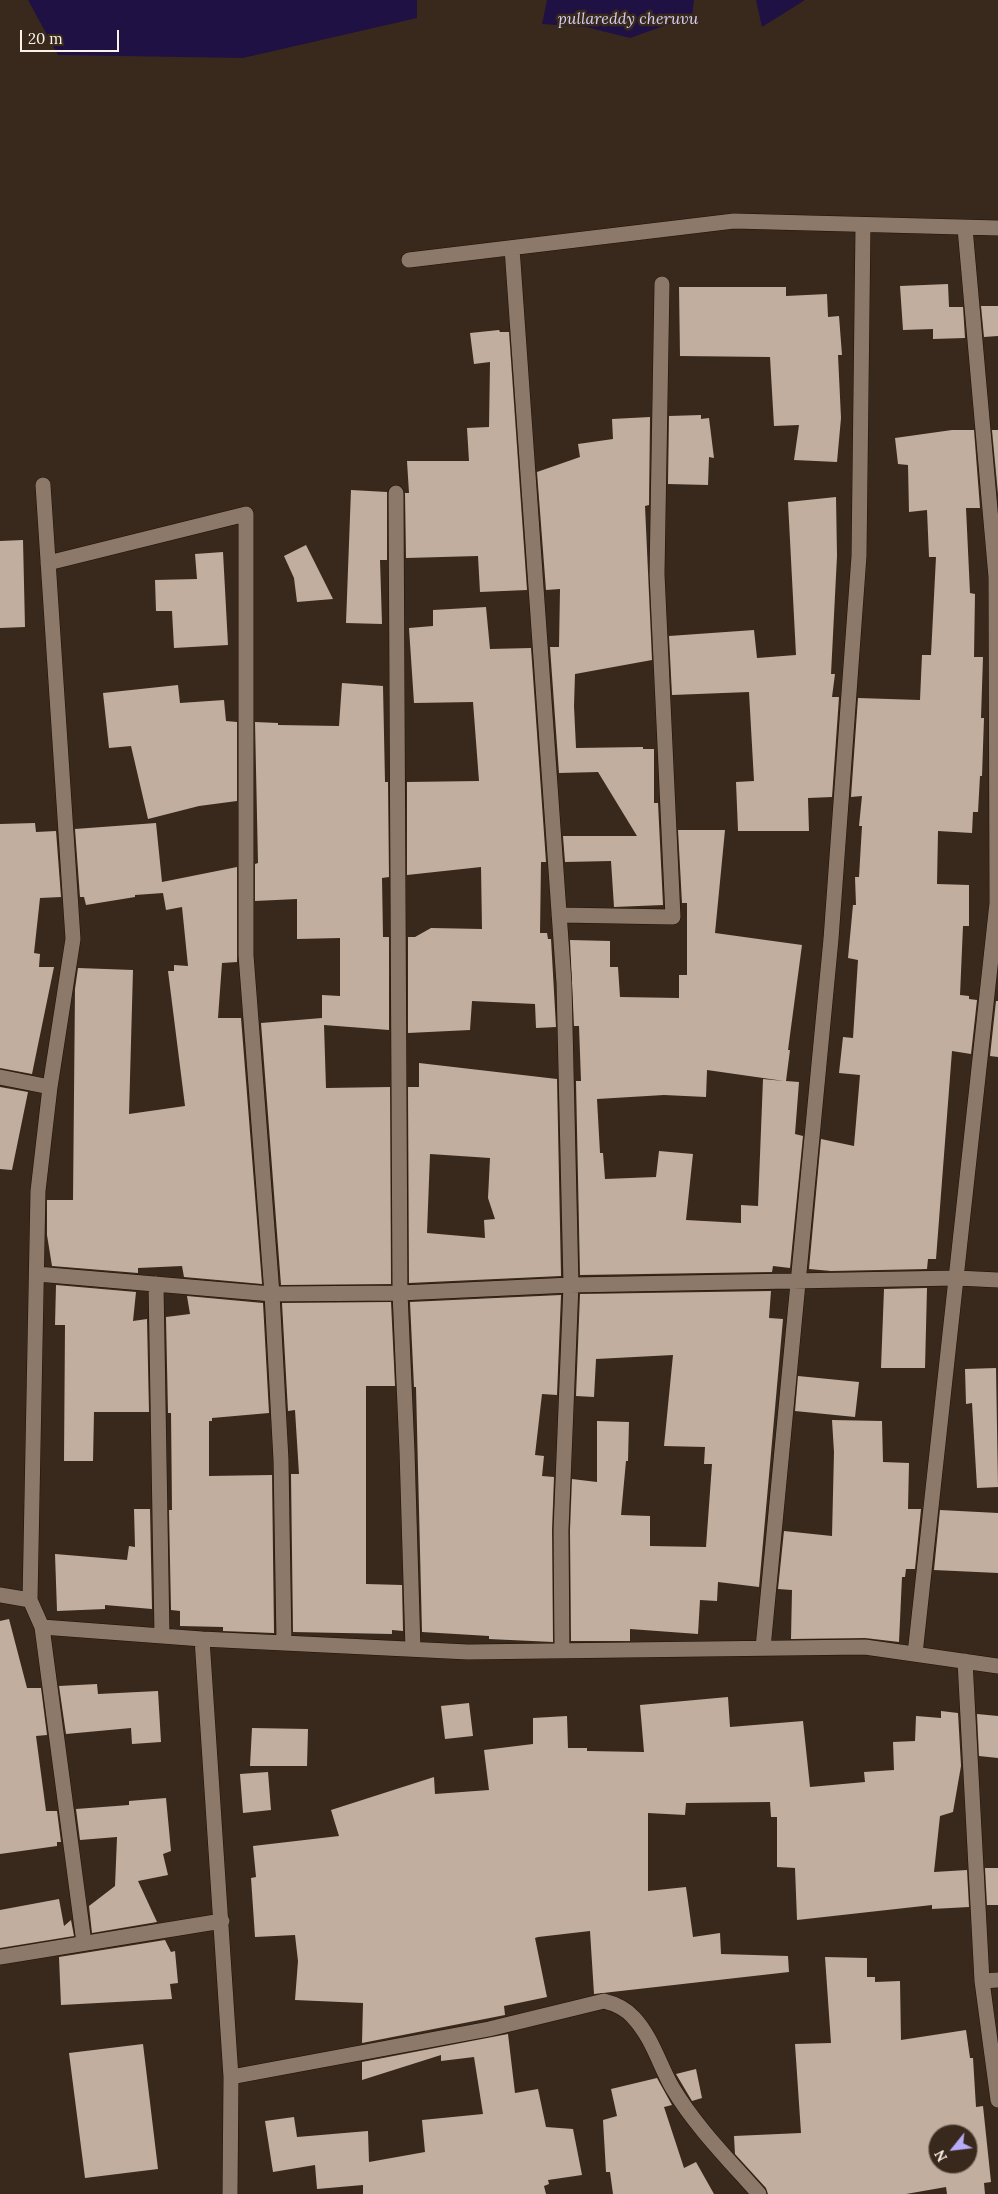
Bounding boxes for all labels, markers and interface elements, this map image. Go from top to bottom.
water label: pullareddy cheruvu [558,9,698,29]
scale bar [22,20,121,52]
text: 20 m [28,29,63,48]
north arrow [928,2124,978,2174]
text: N [930,2147,951,2165]

